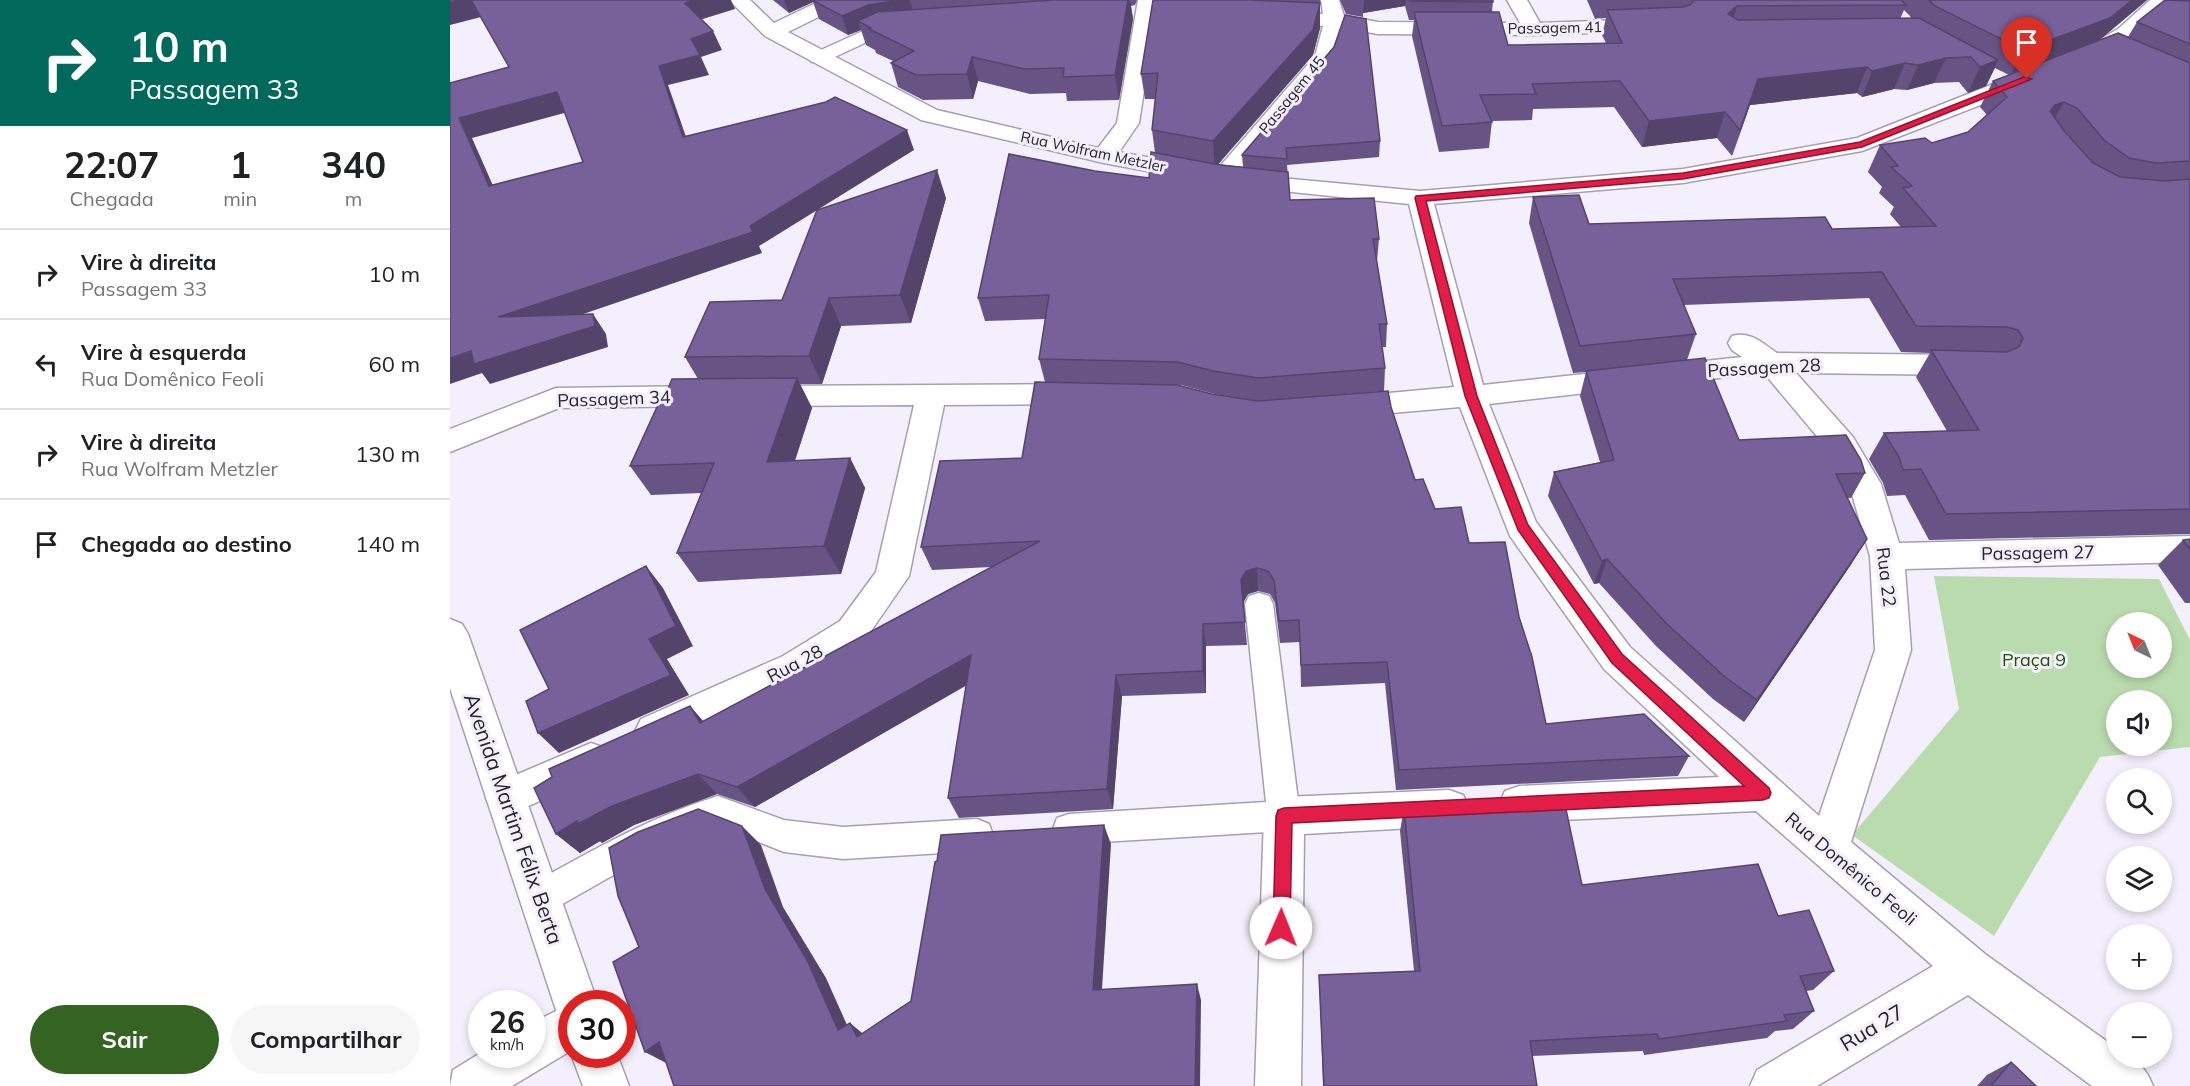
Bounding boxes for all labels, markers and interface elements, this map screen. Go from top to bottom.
street label: Passagem 41 [1508,17,1602,38]
pin [2001,17,2052,79]
text: 10 m [129,20,229,73]
icon: right [30,24,108,102]
icon: arrive [2010,26,2043,59]
street label: Passagem 45 [1254,52,1329,137]
text: Passagem 33 [129,72,299,106]
street label: Rua Wolfram Metzler [1019,127,1168,176]
text: 22:07 [64,142,159,187]
text: 1 [229,142,251,187]
text: 340 [321,142,386,187]
text: Chegada [69,186,154,211]
text: min [223,186,257,211]
text: m [345,186,362,211]
text: Vire à direita [81,248,216,276]
icon: right [30,258,63,291]
text: 10 m [369,260,420,288]
text: Passagem 33 [81,276,207,301]
text: Vire à esquerda [81,338,246,366]
icon: left [30,348,63,381]
text: 60 m [369,350,420,378]
street label: Passagem 28 [1707,353,1821,382]
text: Rua Domênico Feoli [81,366,264,391]
street label: Passagem 34 [557,385,671,412]
text: Vire à direita [81,428,216,456]
icon: right [30,438,63,471]
text: 130 m [355,440,420,468]
text: Rua Wolfram Metzler [81,456,278,481]
icon: arrive [30,528,63,561]
text: Chegada ao destino [81,530,292,558]
text: 140 m [355,530,420,558]
street label: Passagem 27 [1981,540,2095,565]
street label: Rua 22 [1871,546,1902,608]
north arrow [2106,612,2172,678]
map controls [2106,612,2172,1068]
street label: Rua 28 [763,639,827,688]
park label: Praça 9 [2002,648,2066,671]
street label: Avenida Martim Félix Berta [459,690,569,948]
button: sound [2106,690,2172,756]
button: search [2106,768,2172,834]
street label: Rua Domênico Feoli [1781,807,1922,930]
button: layers [2106,846,2172,912]
position arrow [1249,896,1313,960]
button: + [2106,924,2172,990]
speed limit sign: 30 [558,990,636,1068]
street label: Rua 27 [1835,998,1908,1056]
button: − [2106,1002,2172,1068]
text: 26 [489,1003,525,1041]
button: Sair [30,1005,219,1074]
button: Compartilhar [231,1005,420,1074]
text: km/h [490,1035,524,1054]

